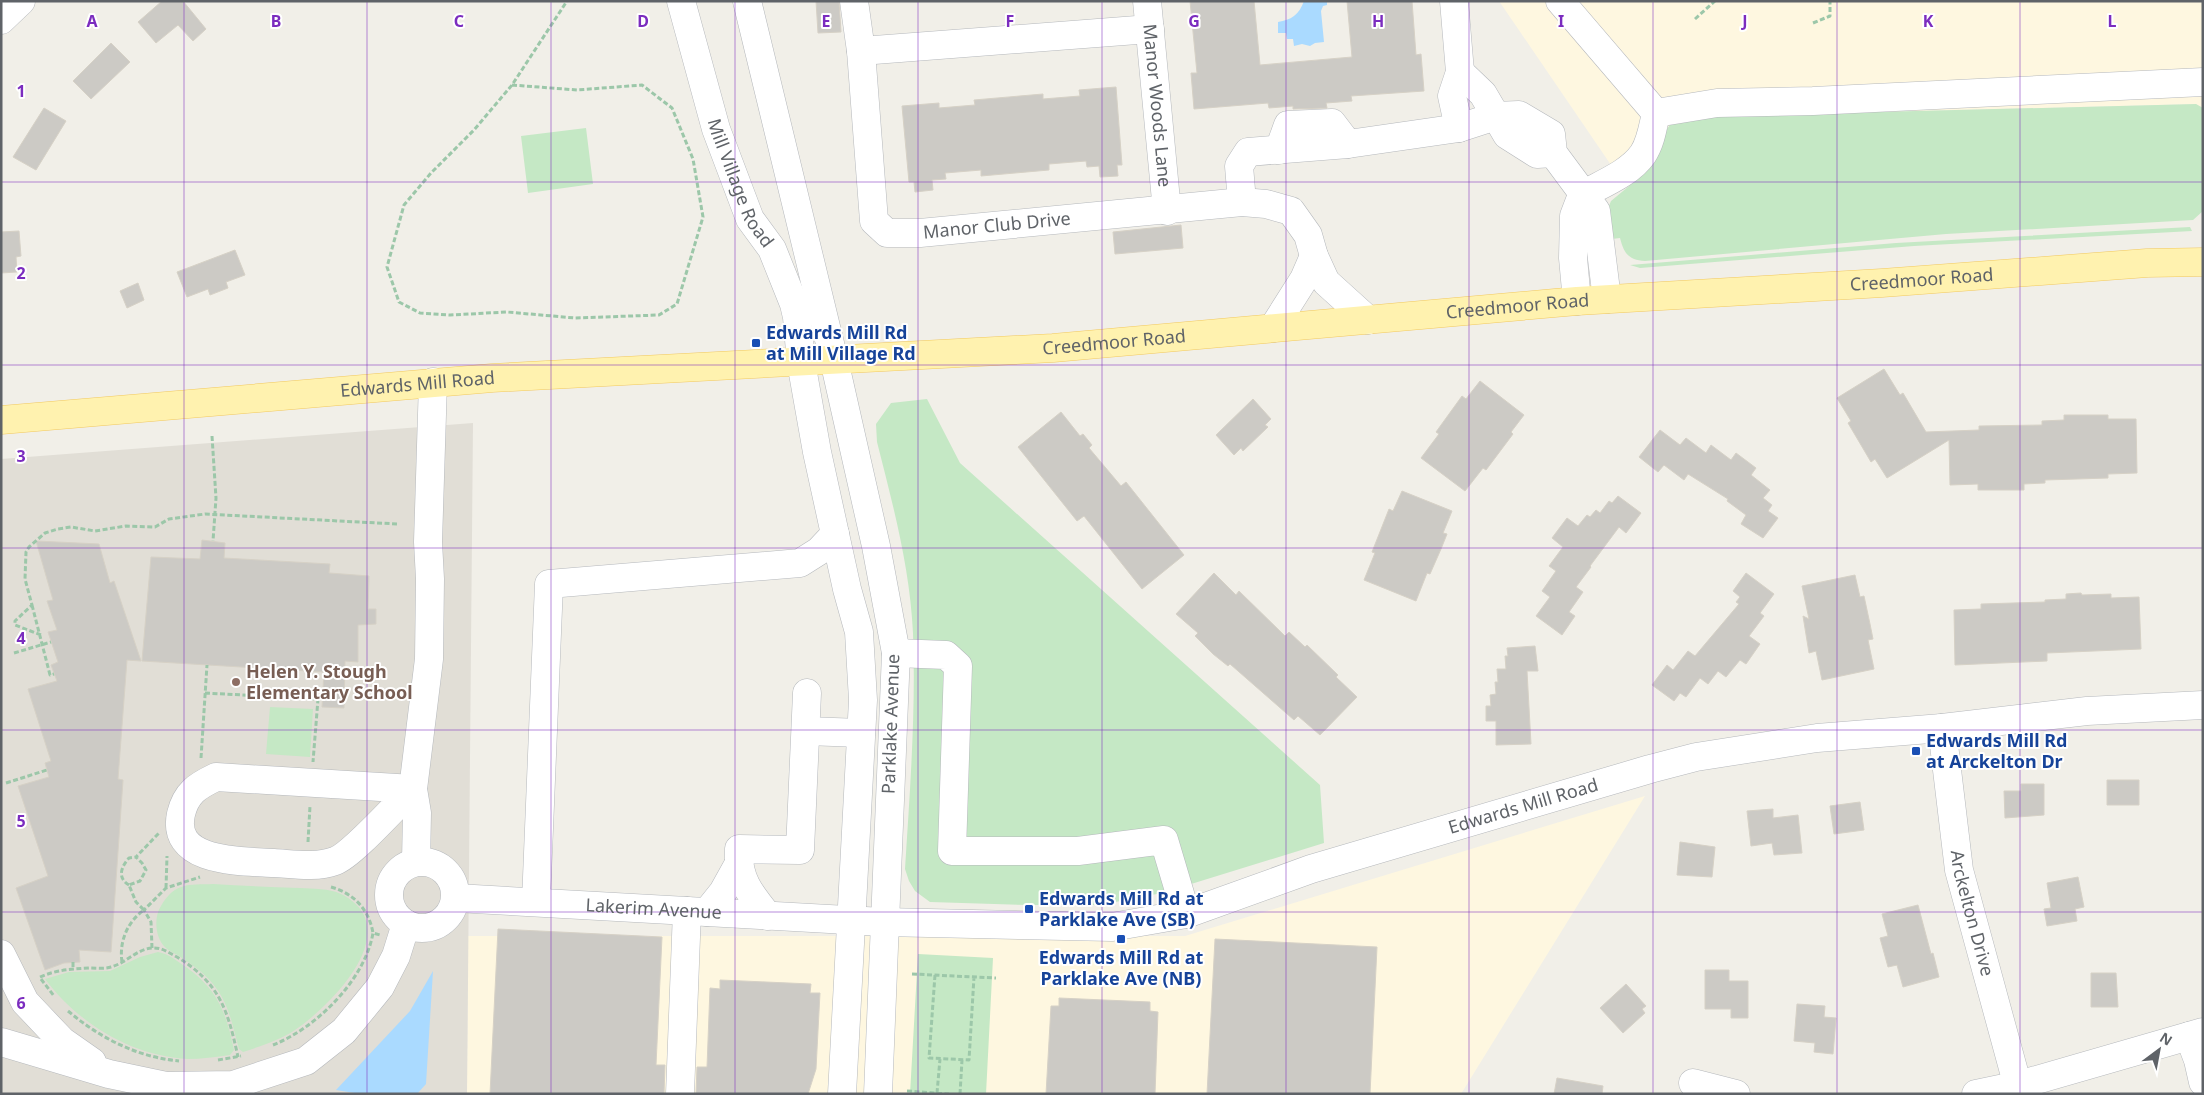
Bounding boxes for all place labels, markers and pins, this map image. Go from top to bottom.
place label: Edwards Mill Rd at Mill Village Rd [766,320,916,365]
marker: Edwards Mill Rd at Mill Village Rd [750,337,762,349]
place label: Helen Y. Stough Elementary School [246,659,413,704]
marker: Helen Y. Stough Elementary School [230,676,242,688]
place label: Edwards Mill Rd at Arckelton Dr [1926,728,2067,773]
marker: Edwards Mill Rd at Arckelton Dr [1910,745,1922,757]
place label: Edwards Mill Rd at Parklake Ave (SB) [1039,886,1204,931]
marker: Edwards Mill Rd at Parklake Ave (SB) [1023,903,1035,915]
marker: Edwards Mill Rd at Parklake Ave (NB) [1115,933,1127,945]
place label: Edwards Mill Rd at Parklake Ave (NB) [1039,945,1204,990]

